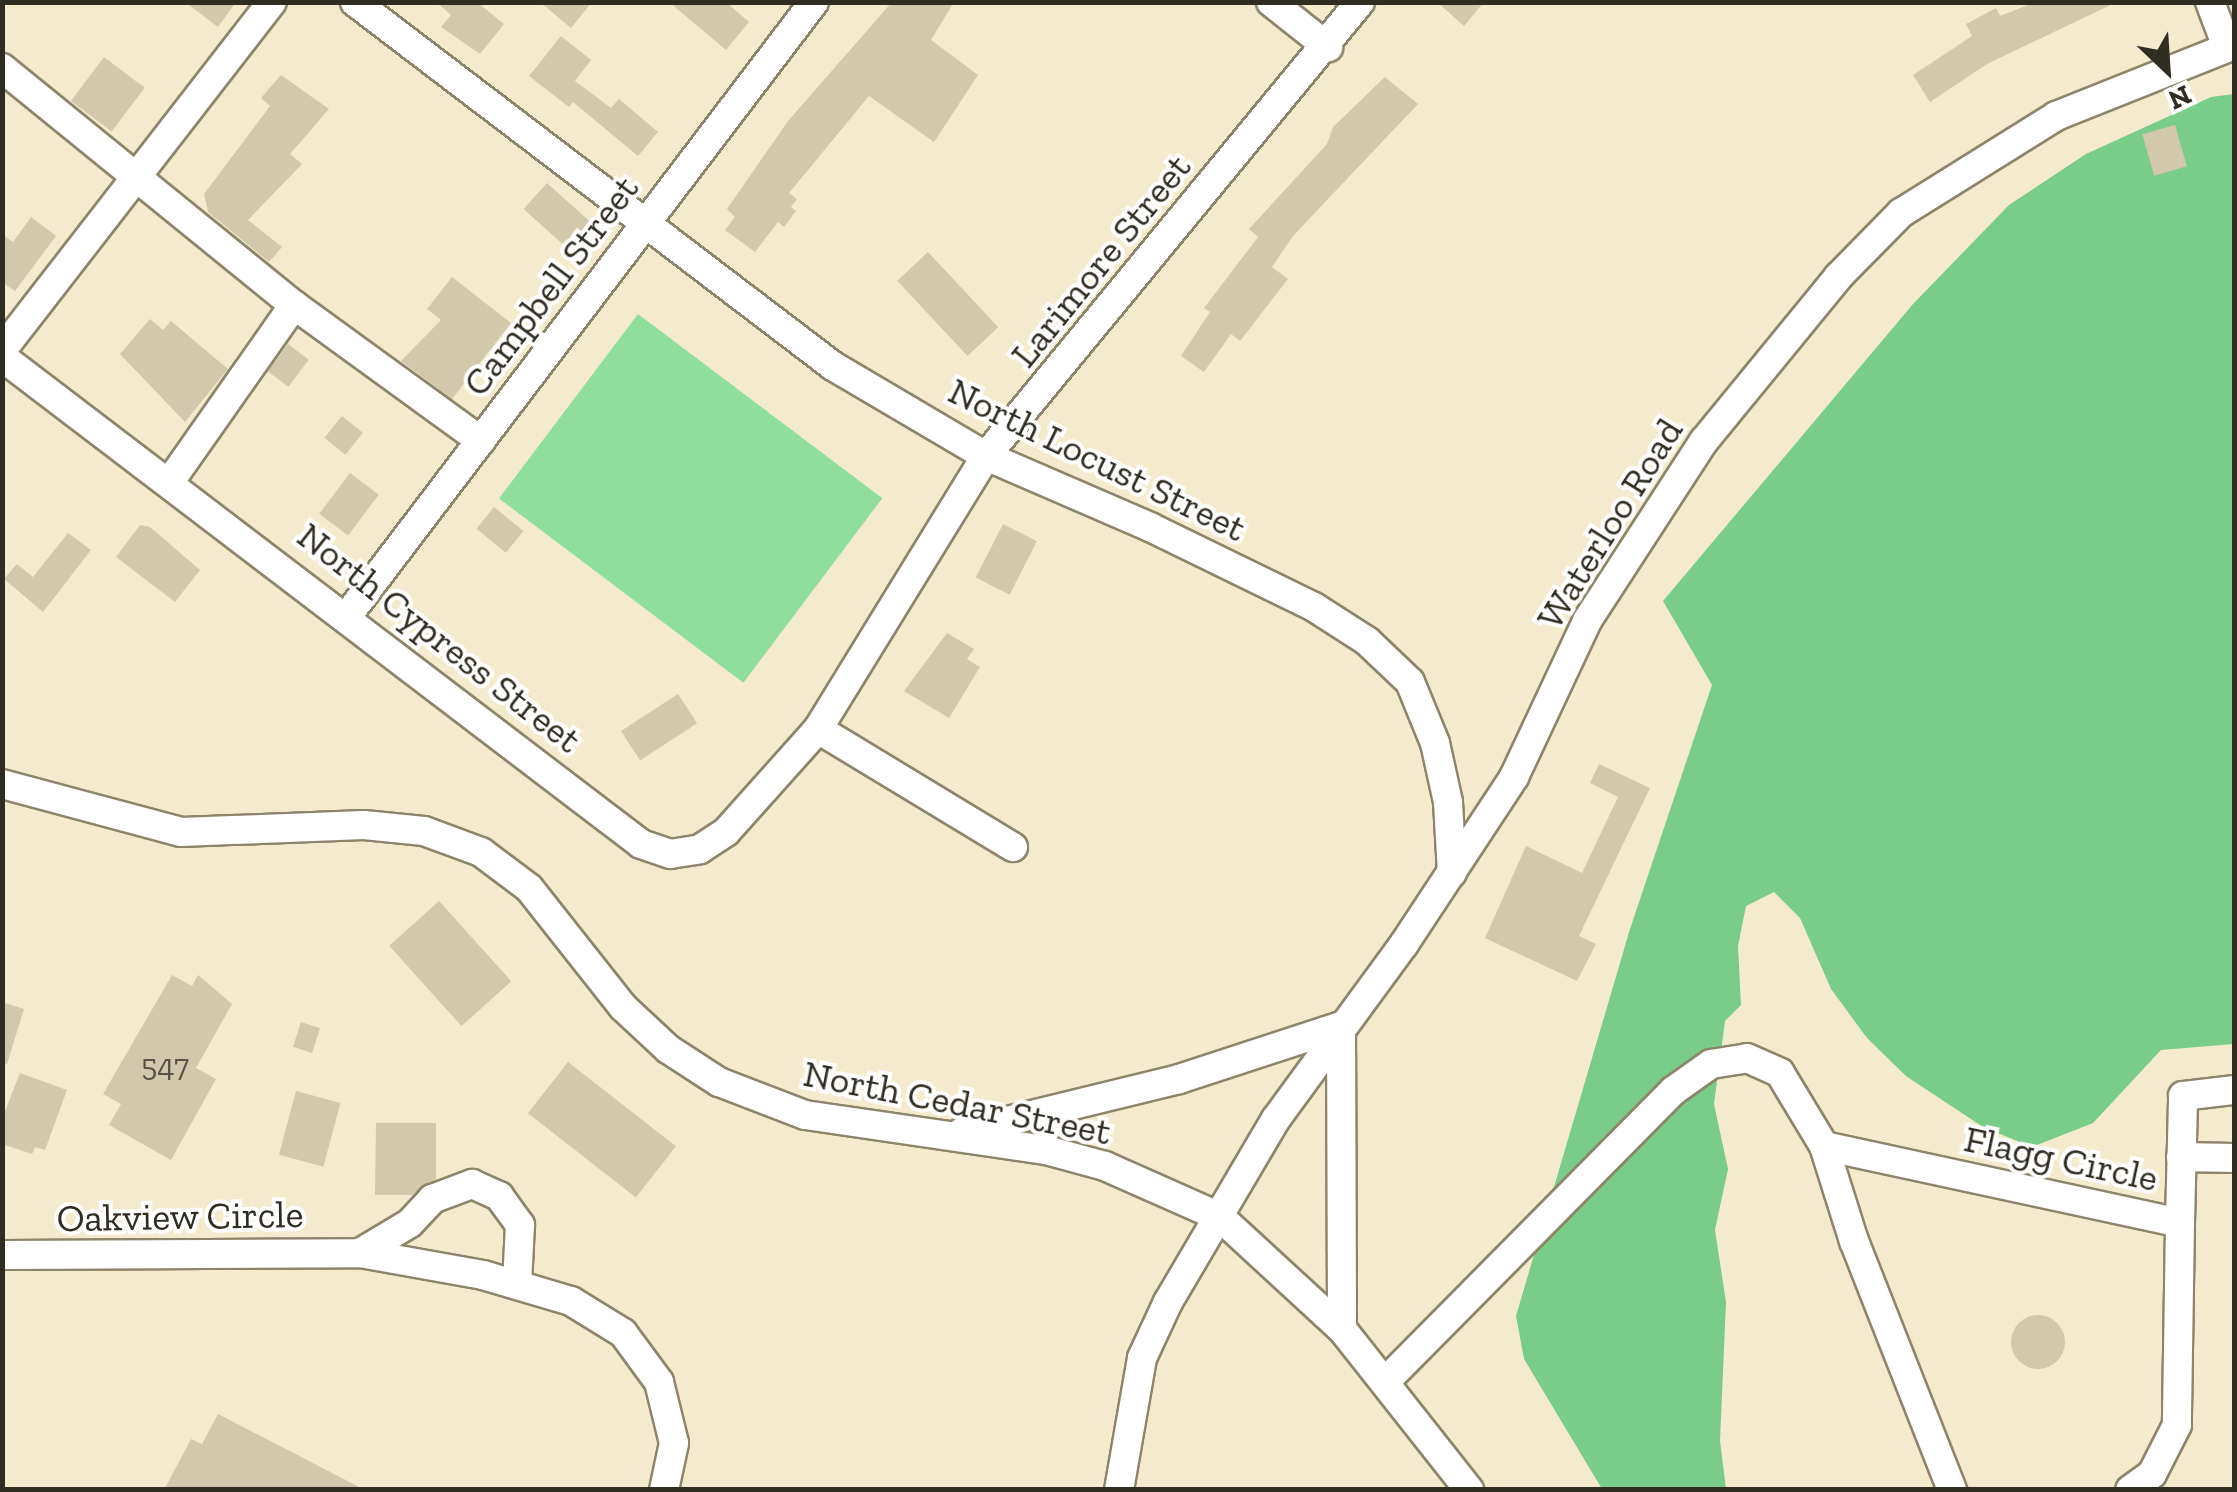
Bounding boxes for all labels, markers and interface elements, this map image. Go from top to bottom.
north arrow [2117,20,2217,120]
text: N [2163,78,2197,117]
street label: Larimore Street [1001,145,1201,377]
street label: Campbell Street [453,167,649,405]
street label: North Locust Street [941,368,1253,552]
street label: Waterloo Road [1527,410,1693,638]
street label: North Cypress Street [288,513,590,763]
house number: 547 [141,1046,189,1084]
street label: North Cedar Street [799,1051,1115,1155]
street label: Flagg Circle [1960,1116,2162,1202]
street label: Oakview Circle [56,1192,304,1242]

